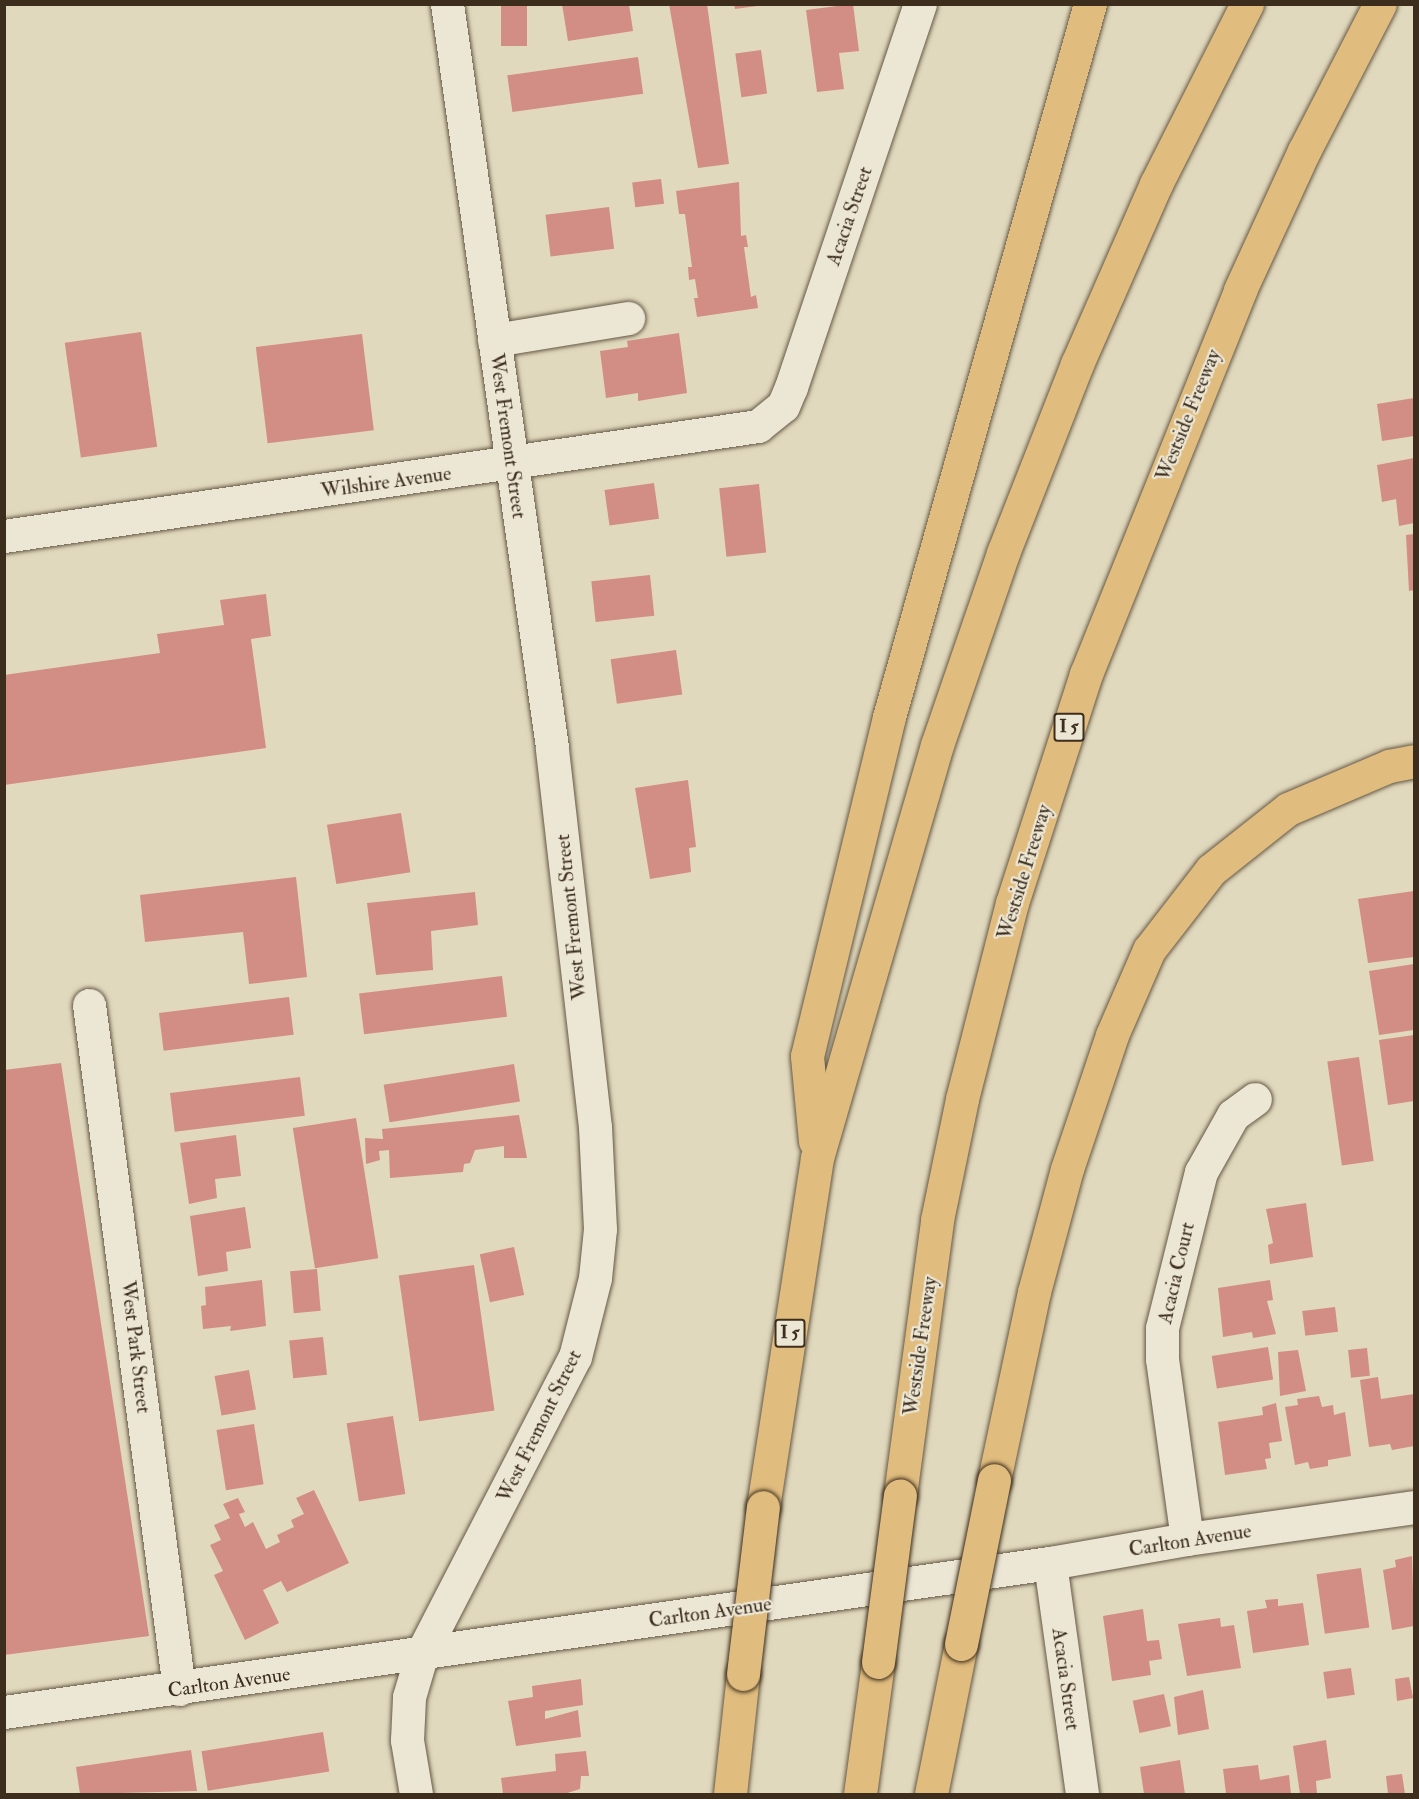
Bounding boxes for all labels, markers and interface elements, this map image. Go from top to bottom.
street label: Acacia Street [821,163,877,269]
street label: Westside Freeway [1151,346,1225,484]
street label: West Fremont Street [485,352,531,520]
street label: Wilshire Avenue [319,461,453,503]
road number: I 5 [1052,712,1086,742]
street label: Westside Freeway [992,802,1056,942]
street label: West Fremont Street [550,833,592,1001]
street label: Acacia Court [1153,1220,1199,1326]
street label: Westside Freeway [898,1275,942,1417]
street label: West Park Street [116,1279,156,1415]
road number: I 5 [774,1318,806,1348]
street label: West Fremont Street [492,1346,586,1506]
street label: Carlton Avenue [1127,1518,1253,1562]
street label: Carlton Avenue [647,1592,773,1632]
street label: Acacia Street [1047,1626,1085,1732]
street label: Carlton Avenue [166,1662,292,1702]

